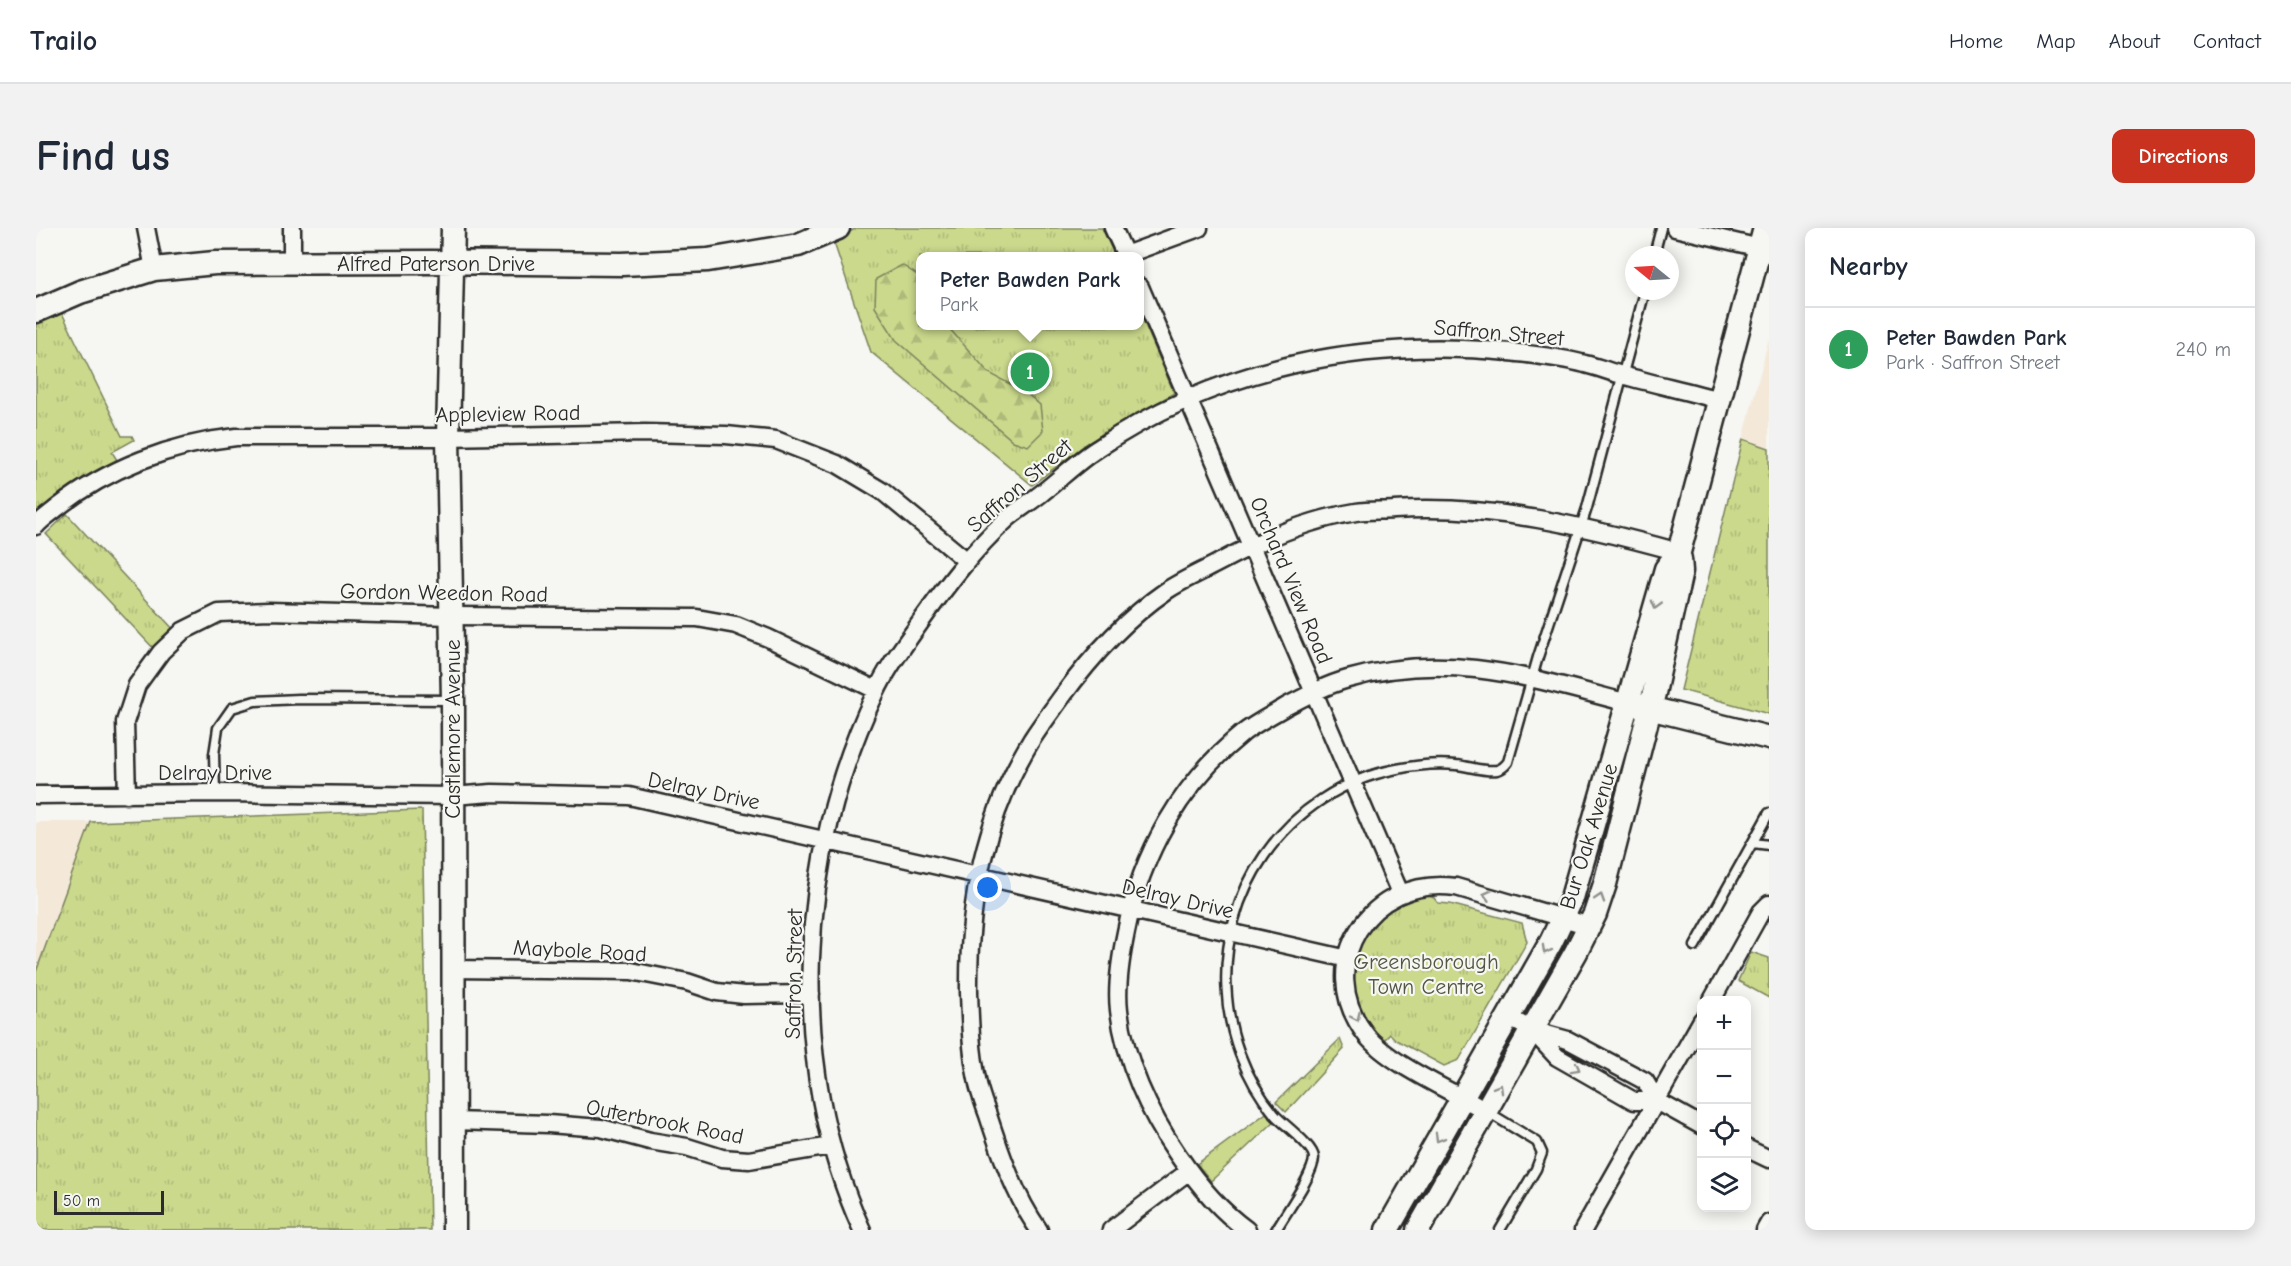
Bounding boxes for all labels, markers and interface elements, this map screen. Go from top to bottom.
text: Trailo [30,25,97,57]
text: Home [1949,29,2003,53]
text: Map [2036,29,2076,53]
text: About [2109,29,2160,53]
text: Contact [2193,29,2261,53]
button: Directions [2112,129,2255,183]
text: Find us [36,132,170,181]
north arrow [1625,246,1679,300]
street label: Alfred Paterson Drive [337,251,535,277]
popup [916,252,1144,330]
text: Nearby [1829,252,1908,282]
text: Peter Bawden Park [940,267,1120,293]
text: Park [940,293,978,316]
street label: Saffron Street [1433,314,1566,352]
text: Peter Bawden Park [1886,325,2066,351]
text: 1 [1845,338,1852,361]
text: 240 m [2176,338,2231,361]
pin: 1 [1010,350,1050,394]
text: Park · Saffron Street [1886,351,2060,374]
street label: Appleview Road [435,400,581,428]
street label: Saffron Street [962,433,1078,538]
street label: Orchard View Road [1244,493,1338,668]
street label: Gordon Weedon Road [340,578,548,608]
one-way arrow [1651,599,1663,610]
street label: Castlemore Avenue [440,639,466,819]
street label: Delray Drive [158,760,272,786]
street label: Bur Oak Avenue [1554,760,1624,913]
street label: Delray Drive [645,766,762,816]
your location [973,873,1002,902]
street label: Delray Drive [1119,873,1236,924]
one-way arrow [1482,890,1492,903]
one-way arrow [1593,893,1606,904]
street label: Saffron Street [780,908,808,1039]
street label: Maybole Road [512,935,647,967]
one-way arrow [1542,944,1553,954]
park label: Greensborough Town Centre [1353,949,1499,1000]
map controls [1697,996,1751,1212]
button: + [1697,996,1751,1050]
one-way arrow [1349,1011,1361,1022]
button: − [1697,1050,1751,1104]
one-way arrow [1570,1061,1580,1072]
one-way arrow [1491,1084,1503,1094]
street label: Outerbrook Road [584,1094,746,1150]
button: locate [1697,1104,1751,1158]
one-way arrow [1435,1132,1447,1142]
button: layers [1697,1158,1751,1212]
scale bar [54,1188,164,1216]
text: 50 m [63,1192,100,1210]

